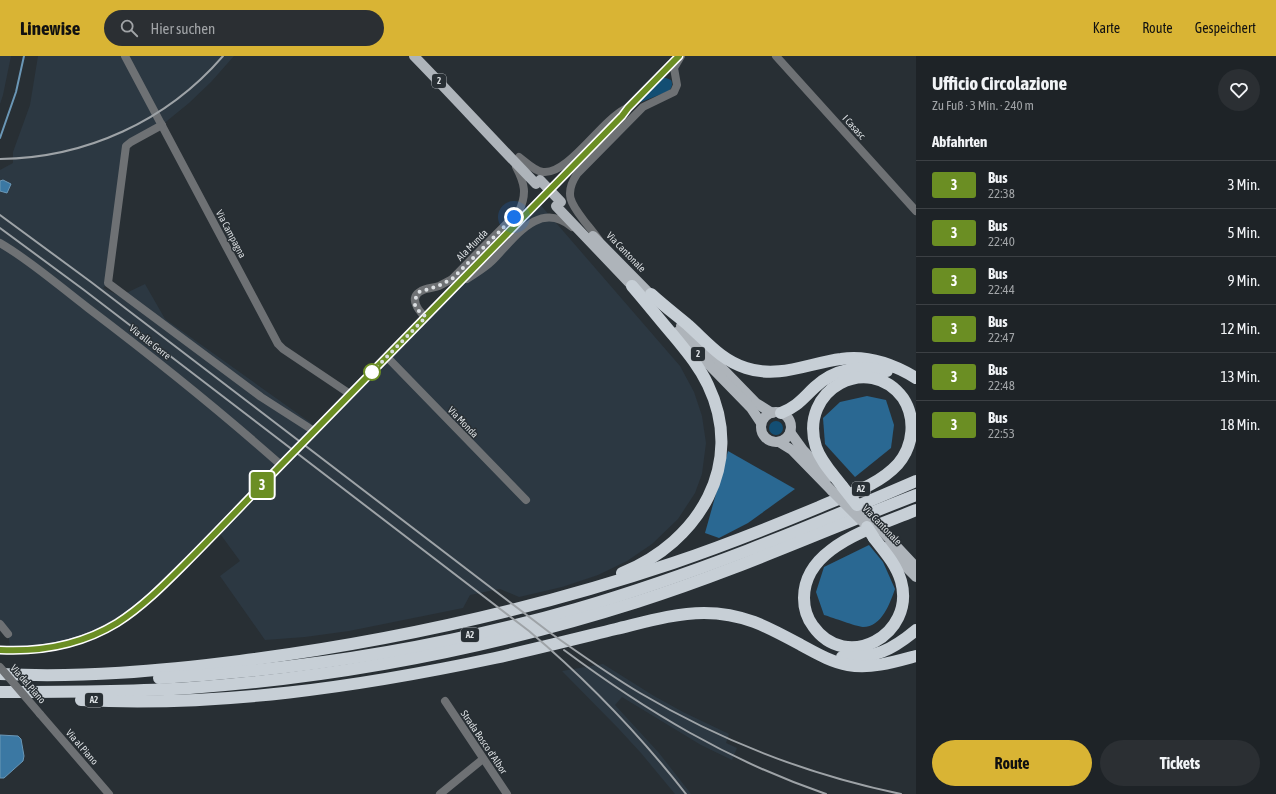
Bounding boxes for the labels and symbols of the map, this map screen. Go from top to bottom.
road number: 2 [432,74,446,88]
street label: I Casasc [840,113,868,141]
your location [504,207,524,227]
street label: Via Campagna [214,208,248,260]
street label: Ala Munda [454,227,490,263]
street label: Via Cantonale [604,230,648,275]
street label: Via alle Gerre [127,323,173,362]
road number: 2 [691,347,705,361]
unlabelled marker [363,363,381,381]
street label: Via Monda [446,404,481,440]
line badge: 3 [249,472,275,498]
road number: A2 [852,482,870,496]
street label: Via Cantonale [860,503,904,548]
road number: A2 [461,628,479,642]
street label: Via del Piano [8,662,48,706]
road number: A2 [85,693,103,707]
street label: Strada Bosco d'Albor [459,708,510,777]
street label: Via al Piano [64,727,100,767]

